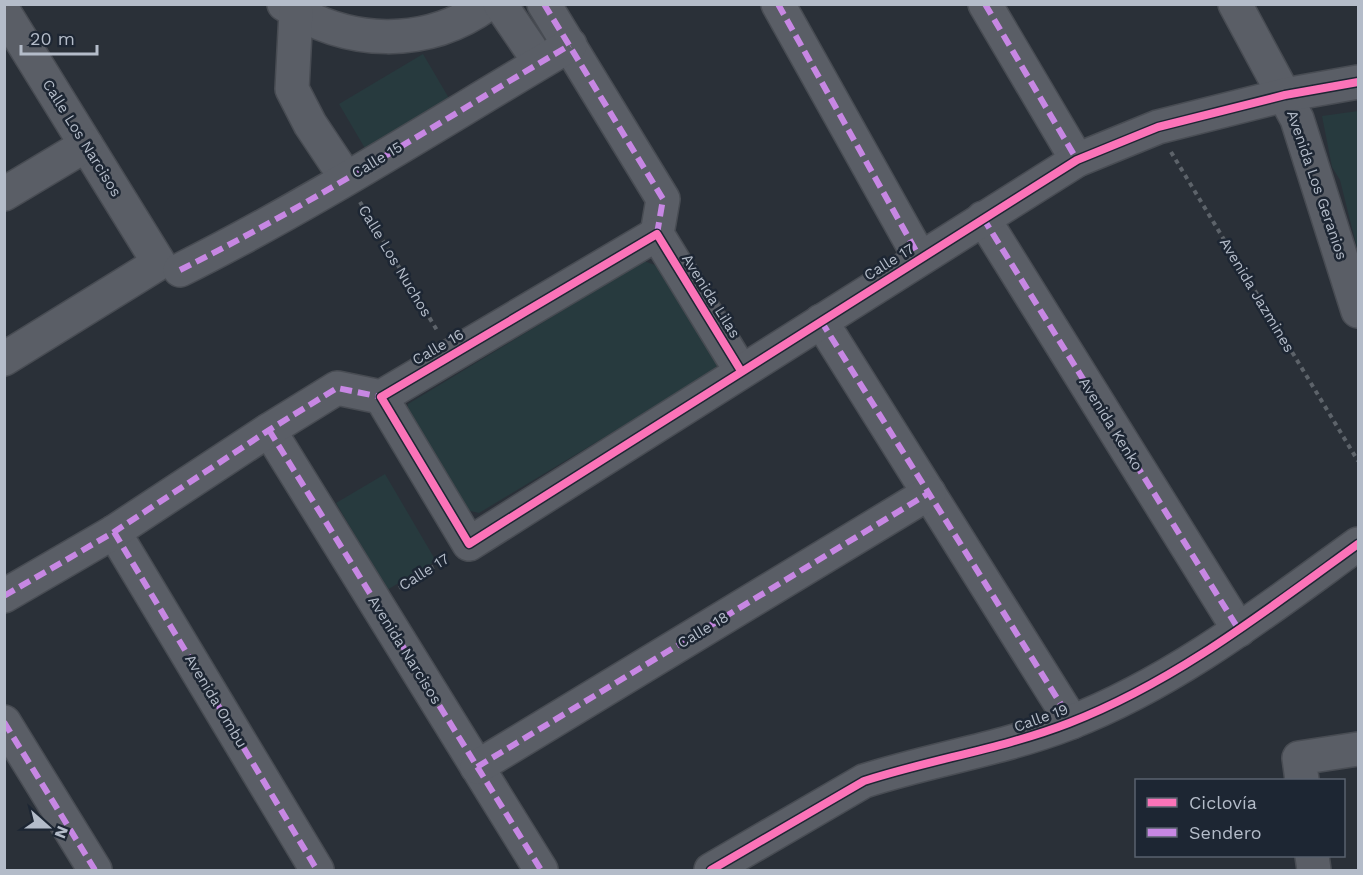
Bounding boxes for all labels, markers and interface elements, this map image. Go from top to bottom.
scale bar [21,18,98,56]
text: 20 m [30,28,75,49]
street label: Calle Los Narcisos [39,76,125,200]
street label: Avenida Los Geranios [1283,108,1351,262]
street label: Calle 15 [348,138,406,182]
street label: Calle Los Nuchos [355,202,436,320]
street label: Avenida Jazmines [1216,235,1298,356]
street label: Calle 17 [861,240,917,284]
street label: Avenida Lilas [678,251,744,341]
street label: Calle 16 [409,325,467,369]
street label: Avenida Kenko [1075,374,1147,474]
street label: Calle 17 [396,550,452,594]
street label: Avenida Narcisos [364,593,446,708]
street label: Calle 18 [674,608,732,652]
street label: Avenida Ombu [181,651,251,751]
street label: Calle 19 [1011,700,1071,736]
legend [1135,779,1345,857]
text: Ciclovía [1189,792,1257,813]
north arrow [18,797,78,857]
text: Sendero [1189,822,1262,843]
text: N [51,823,73,841]

